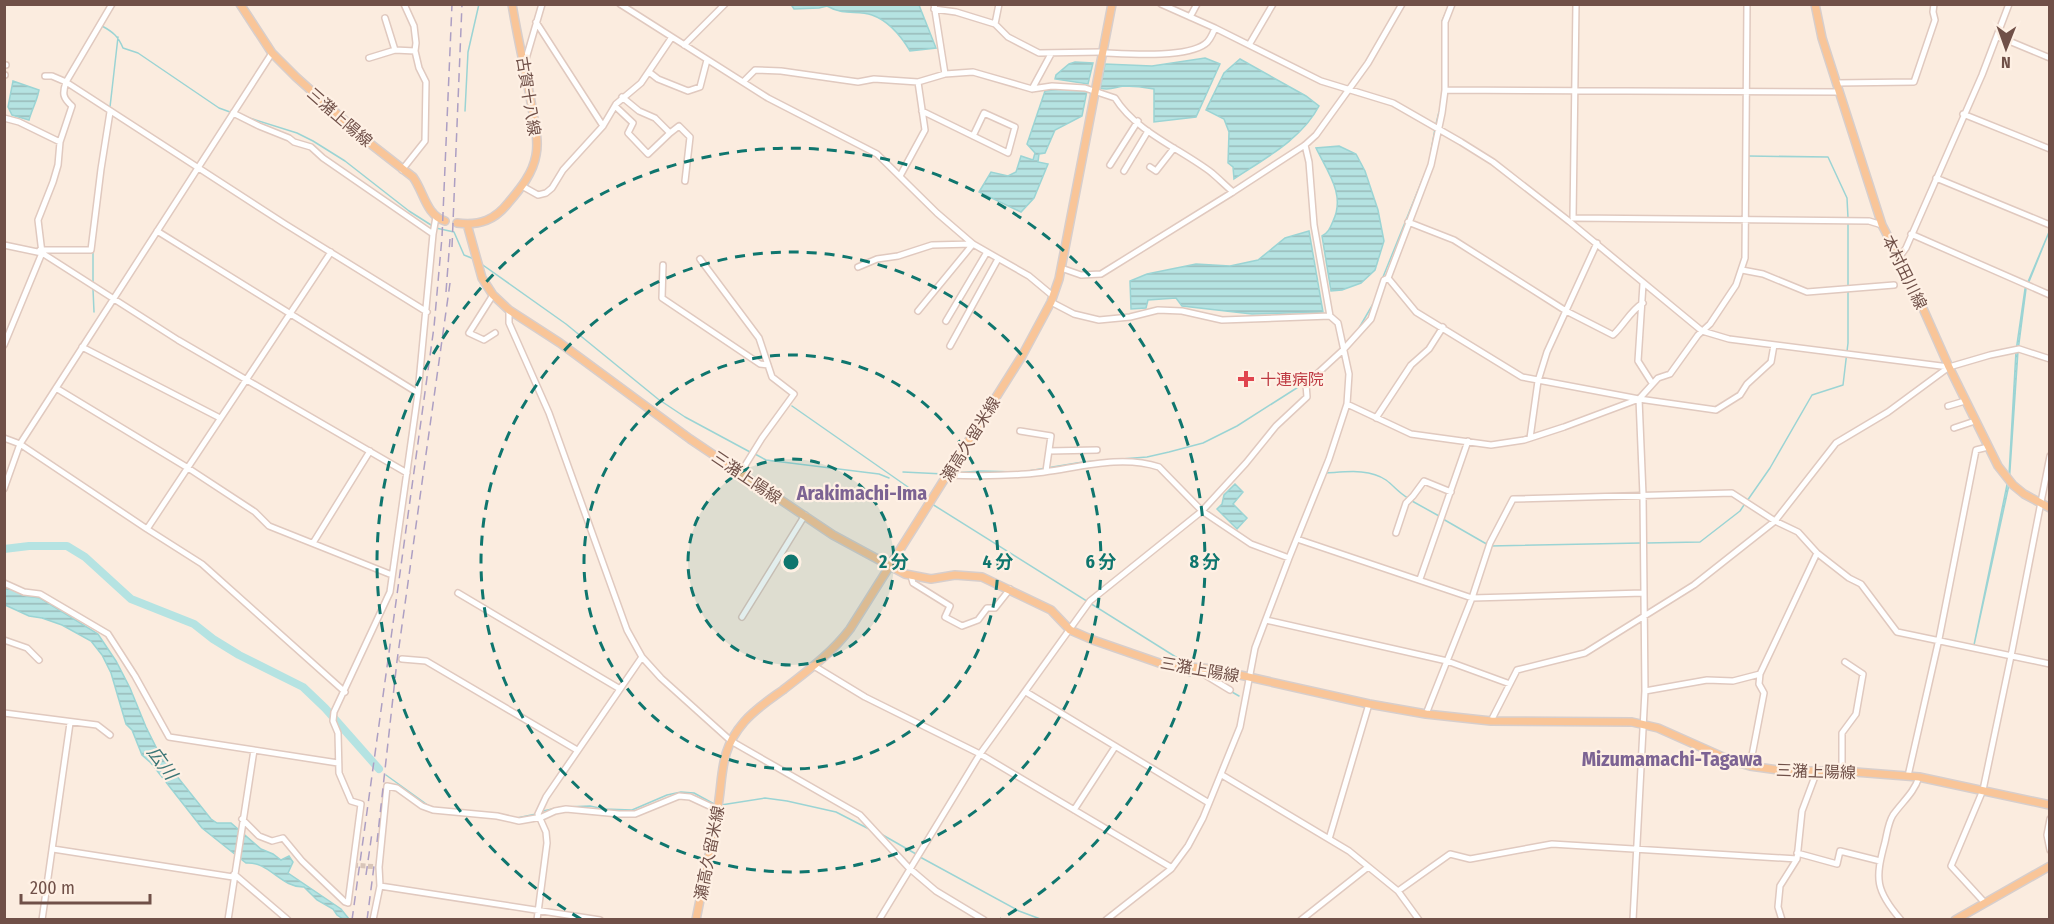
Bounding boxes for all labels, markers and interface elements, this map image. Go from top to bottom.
north arrow [1976,18,2036,78]
text: N [2001,53,2011,72]
street label: 古賀十八線 [513,55,544,137]
street label: 三潴上陽線 [303,84,376,151]
street label: 本村田川線 [1878,232,1931,312]
marker: 十連病院 [1237,370,1255,388]
place label: 十連病院 [1260,370,1324,389]
street label: 瀬高久留米線 [937,394,1004,485]
street label: 三潴上陽線 [708,447,785,508]
district label: Arakimachi-Ima [796,481,927,505]
text: 2 分 [878,551,909,573]
text: 4 分 [983,551,1014,573]
text: 6 分 [1085,551,1117,573]
text: 8 分 [1189,551,1221,573]
centre of rings [781,552,801,572]
street label: 三潴上陽線 [1159,653,1241,686]
water label: 広川 [143,742,183,786]
district label: Mizumamachi-Tagawa [1582,747,1762,771]
street label: 三潴上陽線 [1776,761,1856,782]
street label: 瀬高久留米線 [691,804,728,902]
scale bar [21,867,150,905]
text: 200 m [30,877,75,899]

